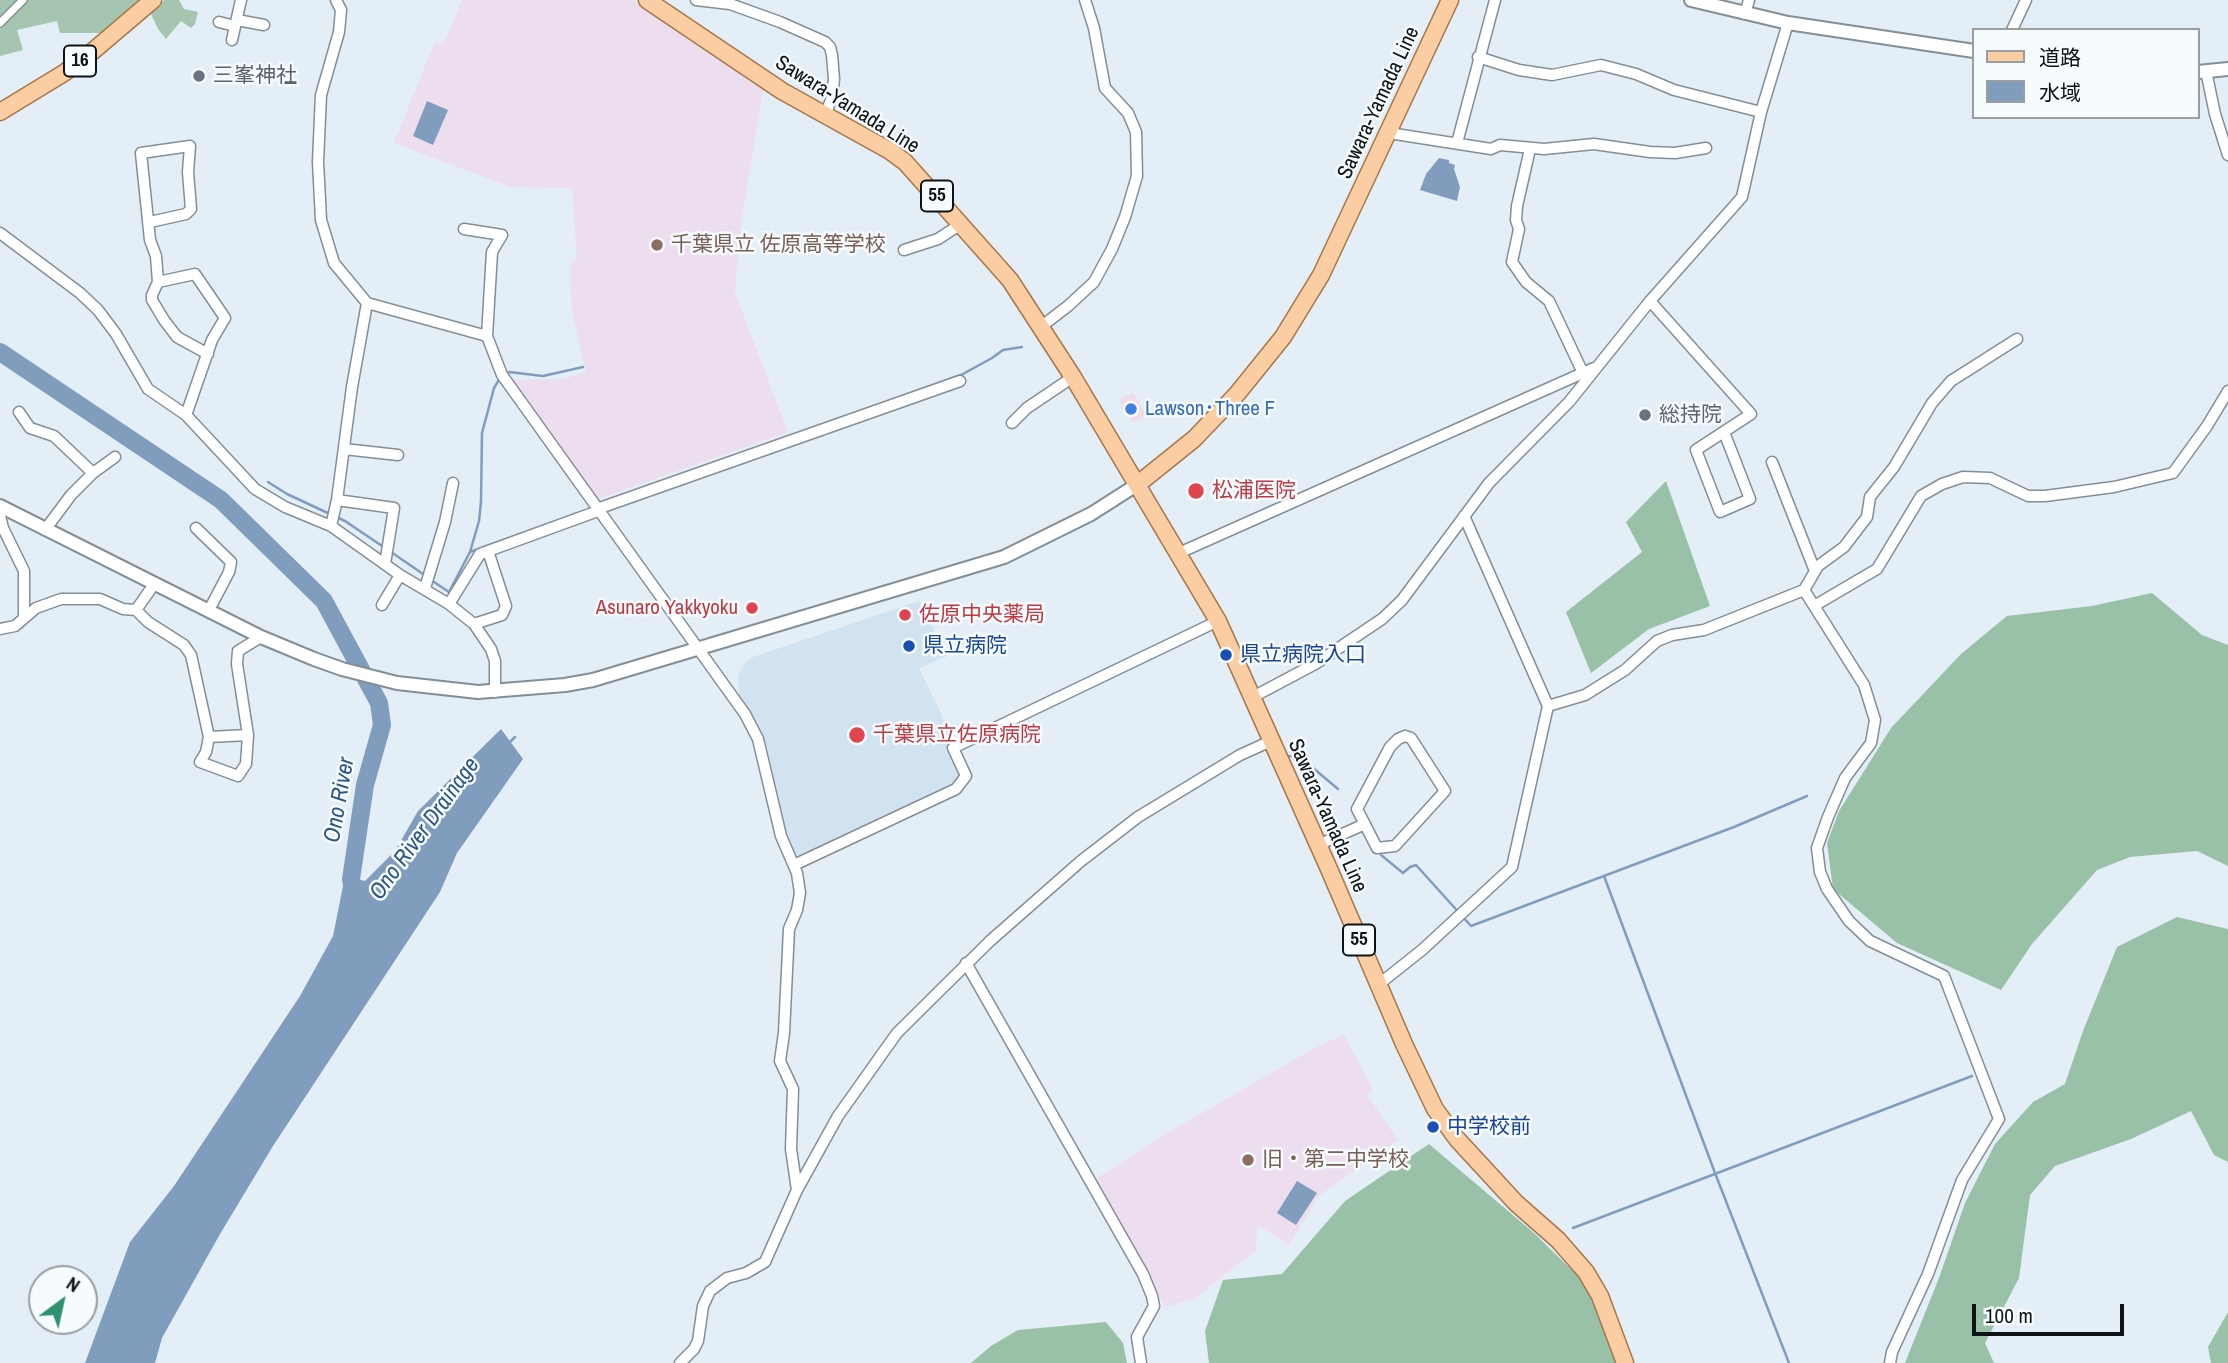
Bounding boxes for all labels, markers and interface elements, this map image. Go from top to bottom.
street label: Sawara-Yamada Line [1333,23,1425,183]
legend [1972,28,2200,119]
text: 道路 [2039,43,2081,72]
road number: 16 [64,45,96,76]
street label: Sawara-Yamada Line [770,51,924,159]
place label: 三峯神社 [213,63,297,89]
marker: 三峯神社 [191,68,207,84]
text: 水域 [2039,78,2081,107]
road number: 55 [921,180,953,212]
place label: 千葉県立 佐原高等学校 [671,232,886,258]
marker: 千葉県立 佐原高等学校 [649,237,665,253]
place label: Lawson･Three F [1145,396,1275,422]
marker: Lawson･Three F [1123,401,1139,417]
place label: 総持院 [1659,402,1722,428]
marker: 総持院 [1637,407,1653,423]
place label: 松浦医院 [1212,478,1296,504]
marker: 松浦医院 [1186,481,1206,501]
place label: Asunaro Yakkyoku [596,595,738,621]
marker: Asunaro Yakkyoku [744,600,760,616]
place label: 佐原中央薬局 [919,602,1045,628]
marker: 佐原中央薬局 [897,607,913,623]
place label: 県立病院 [923,633,1007,659]
marker: 県立病院 [901,638,917,654]
place label: 県立病院入口 [1240,642,1366,668]
marker: 県立病院入口 [1218,647,1234,663]
place label: 千葉県立佐原病院 [873,722,1041,748]
marker: 千葉県立佐原病院 [847,725,867,745]
street label: Sawara-Yamada Line [1282,735,1372,897]
water label: Ono River Drainage [364,753,486,905]
water label: Ono River [319,755,361,845]
road number: 55 [1343,924,1375,956]
place label: 中学校前 [1447,1114,1531,1140]
marker: 中学校前 [1425,1119,1441,1135]
place label: 旧・第二中学校 [1262,1147,1409,1173]
marker: 旧・第二中学校 [1240,1152,1256,1168]
north arrow [28,1265,98,1335]
text: N [62,1270,85,1298]
scale bar [1976,1290,2128,1334]
text: 100 m [1985,1301,2033,1330]

